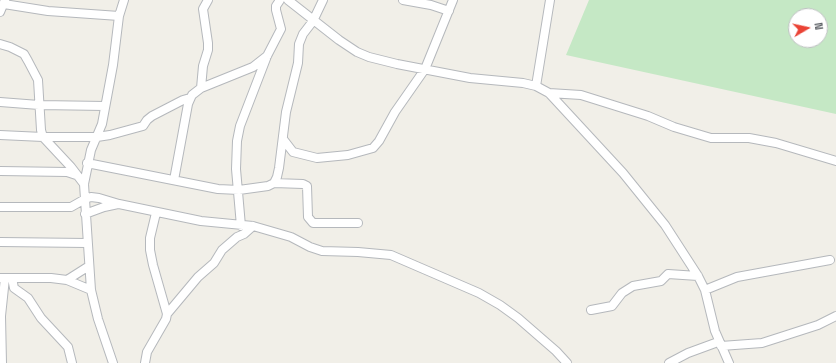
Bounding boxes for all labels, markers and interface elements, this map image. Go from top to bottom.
north arrow [788,8,828,48]
text: N [811,22,826,31]

